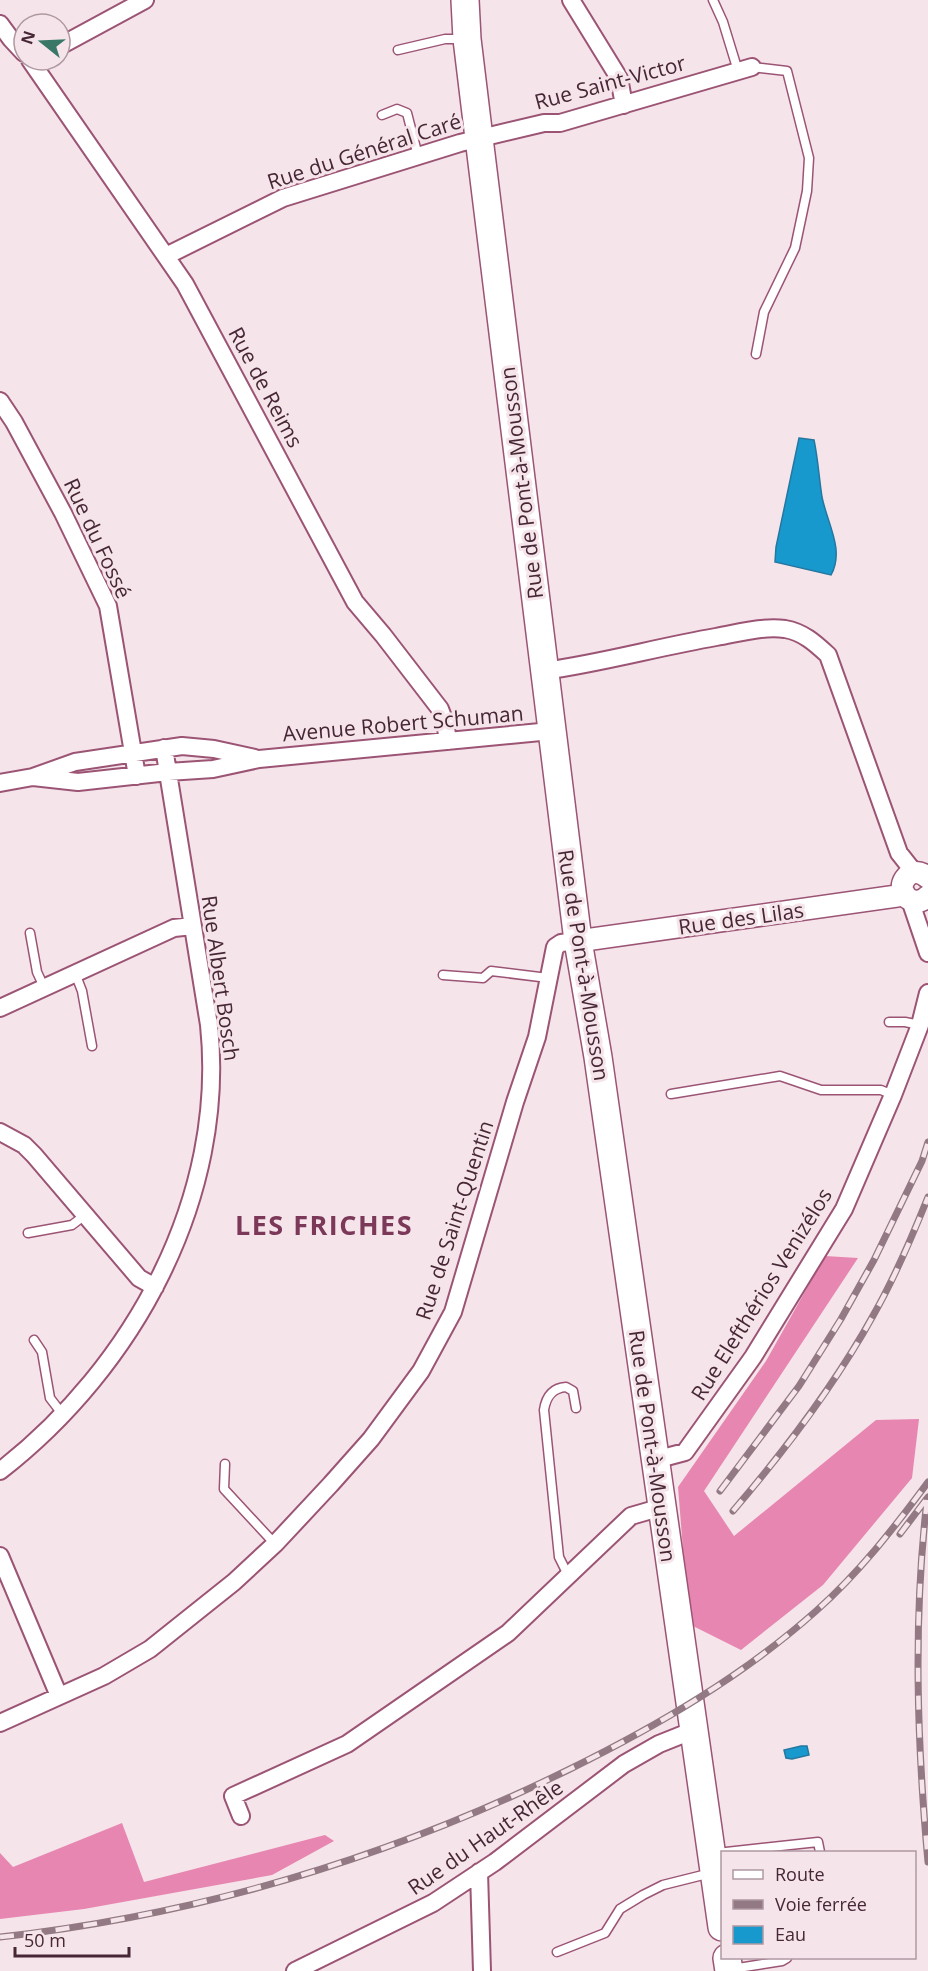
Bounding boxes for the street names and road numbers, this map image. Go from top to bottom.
street label: Rue Saint-Victor [531,48,689,116]
street label: Rue du Général Caré [263,106,465,196]
street label: Rue de Reims [222,322,310,452]
street label: Rue de Pont-à-Mousson [493,365,549,601]
street label: Rue du Fossé [58,473,138,603]
street label: Avenue Robert Schuman [281,699,525,747]
street label: Rue de Pont-à-Mousson [552,847,616,1083]
street label: Rue Albert Bosch [196,893,246,1063]
street label: Rue des Lilas [676,895,806,941]
street label: Rue de Saint-Quentin [408,1117,500,1323]
street label: Rue Elefthérios Venizélos [684,1183,838,1405]
street label: Rue de Pont-à-Mousson [623,1328,683,1564]
street label: Rue du Haut-Rhêle [402,1773,568,1901]

